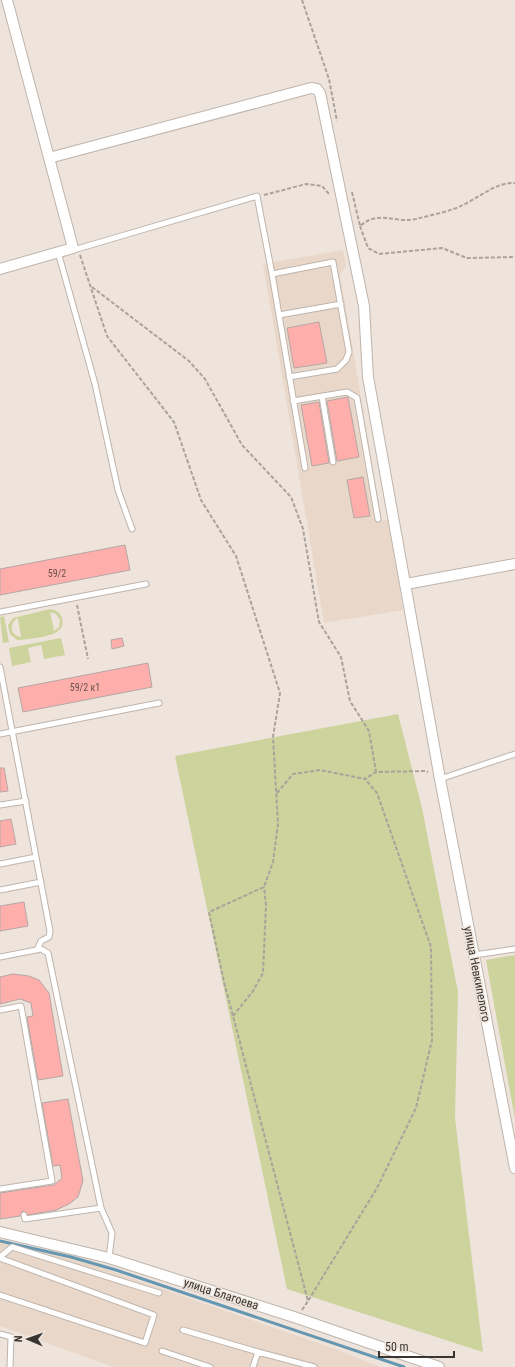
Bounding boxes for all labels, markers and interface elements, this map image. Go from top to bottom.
house number: 59/2 [48,568,66,579]
house number: 59/2 к1 [70,682,100,693]
street label: улица Невкипелого [461,925,493,1023]
street label: улица Благоева [182,1275,261,1313]
north arrow [8,1319,48,1359]
scale bar [379,1333,454,1359]
text: N [12,1335,25,1342]
text: 50 m [385,1340,409,1354]

